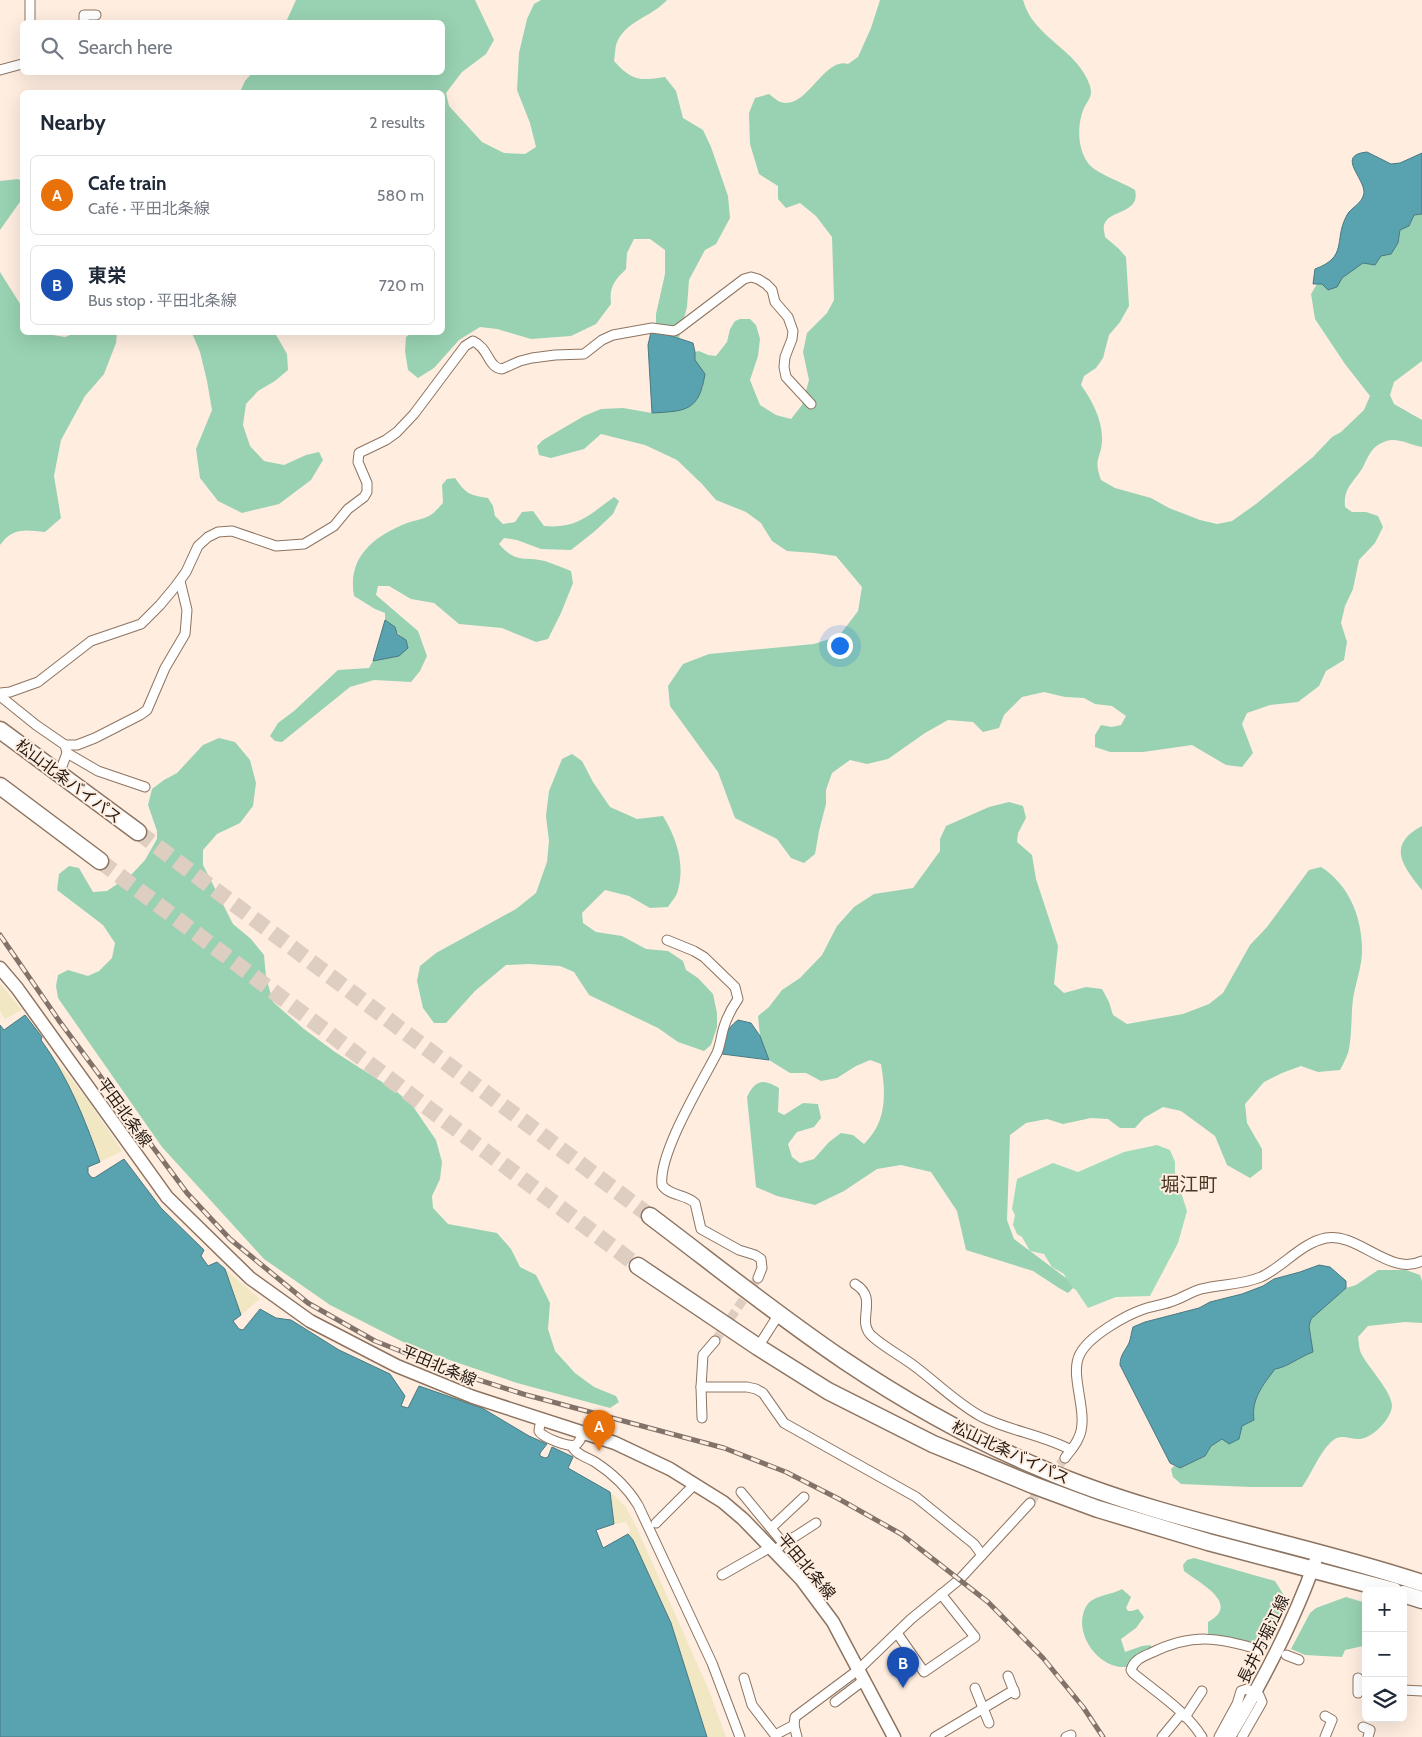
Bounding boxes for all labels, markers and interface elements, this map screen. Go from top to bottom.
search box [20,20,445,75]
icon: search [38,34,66,62]
text: Search here [78,36,172,59]
text: Nearby [40,110,106,135]
text: 2 results [369,113,425,132]
text: Cafe train [88,172,167,195]
text: A [52,186,62,205]
text: 580 m [377,186,424,205]
text: Café · 平田北条線 [88,199,210,218]
text: 東栄 [88,264,126,287]
text: B [52,276,62,295]
text: 720 m [379,276,424,295]
text: Bus stop · 平田北条線 [88,291,237,310]
your location [827,633,853,659]
street label: 松山北条バイパス [12,735,125,827]
street label: 平田北条線 [93,1074,156,1150]
district label: 堀江町 [1160,1173,1218,1196]
street label: 平田北条線 [398,1341,479,1390]
pin: A [583,1410,615,1451]
street label: 松山北条バイパス [949,1417,1073,1488]
street label: 平田北条線 [774,1530,840,1603]
map controls [1362,1587,1407,1722]
button: + [1362,1587,1407,1632]
street label: 長井方堀江線 [1234,1592,1293,1687]
button: − [1362,1632,1407,1677]
pin: B [887,1647,919,1688]
button: layers [1362,1677,1407,1722]

